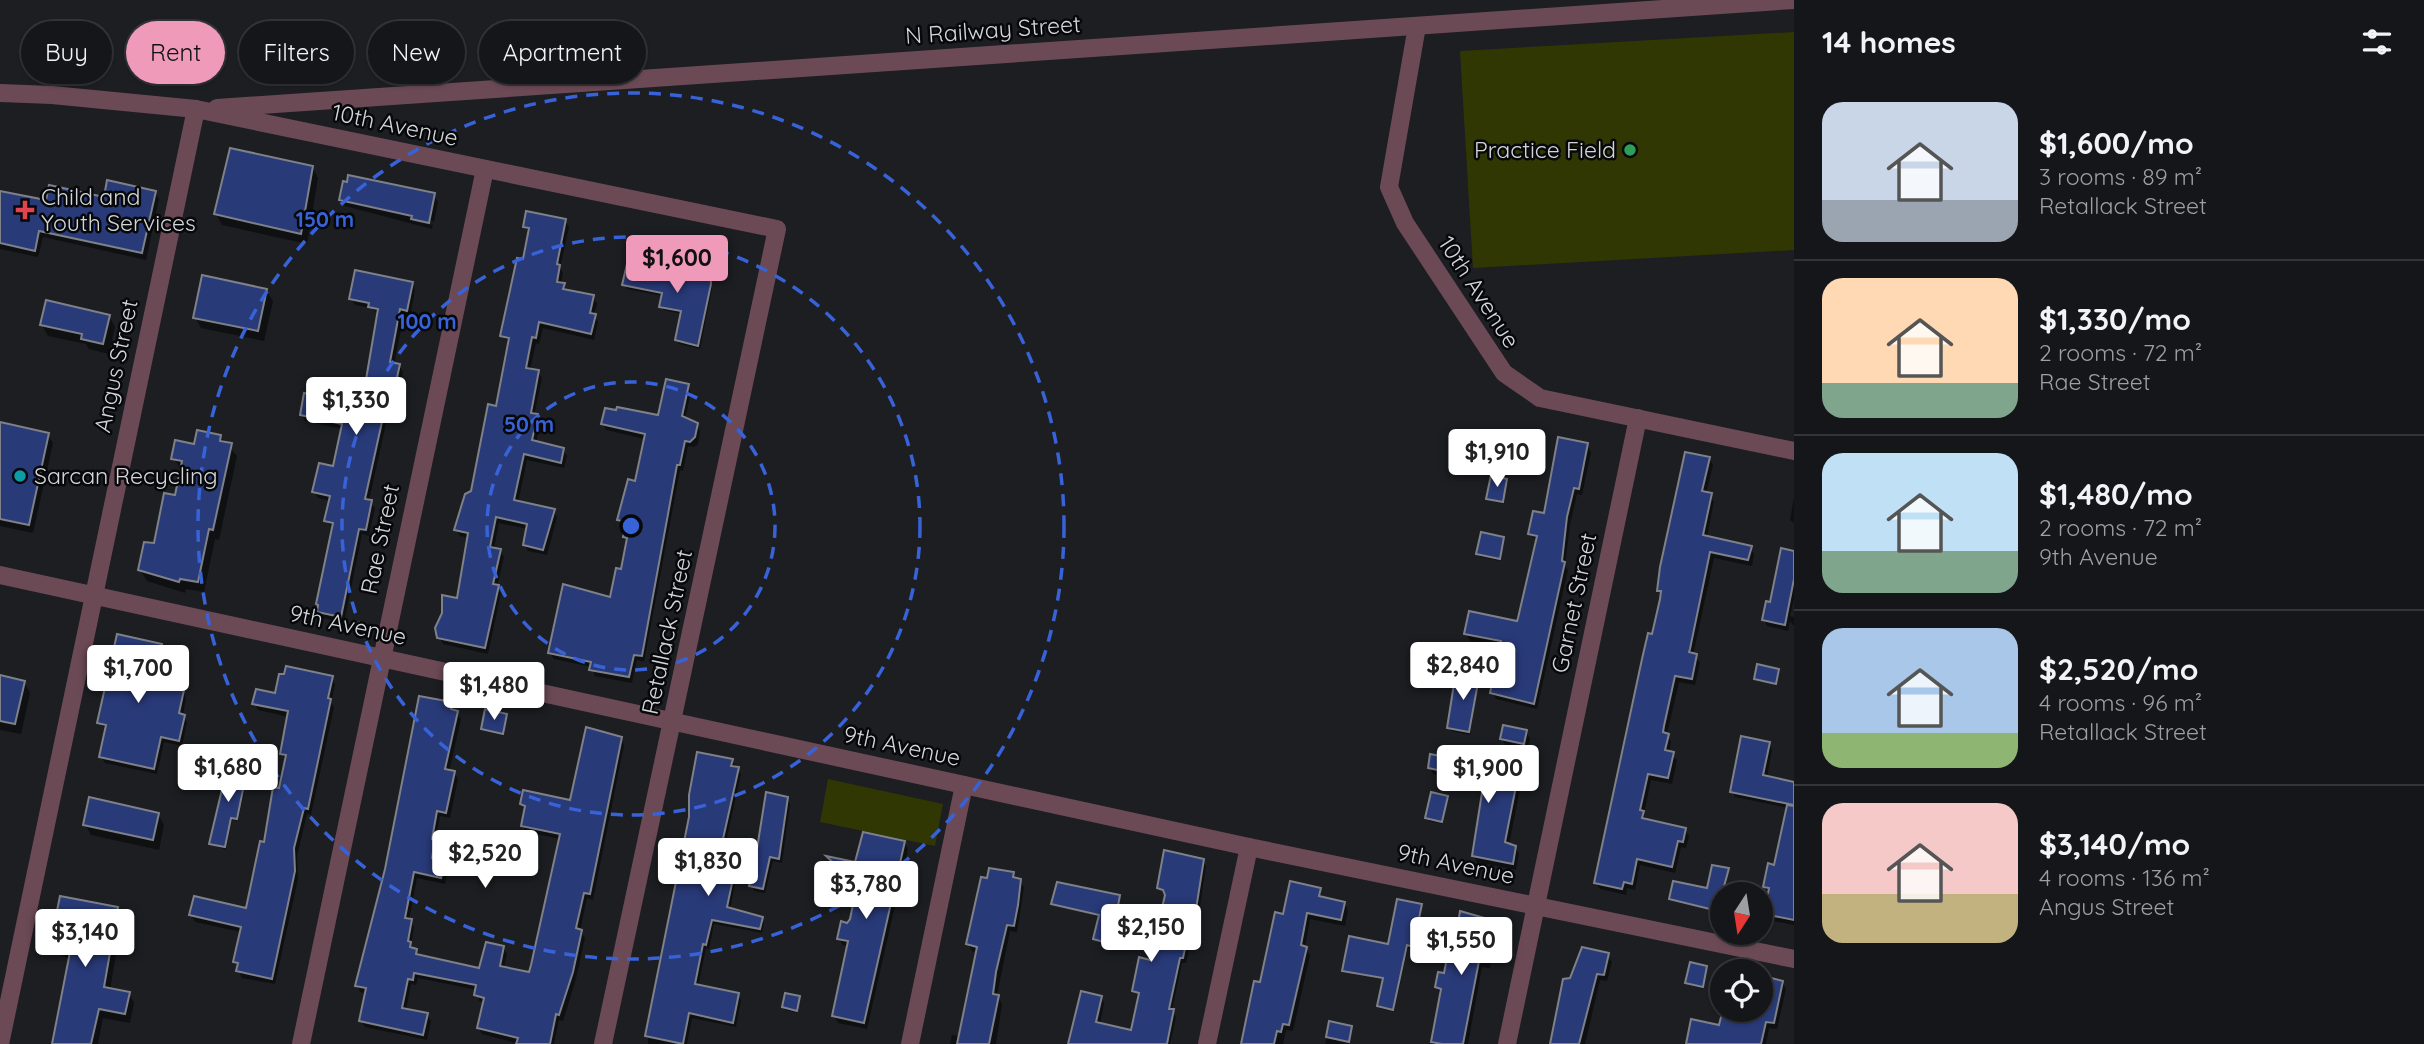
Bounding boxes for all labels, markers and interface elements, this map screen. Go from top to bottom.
street label: N Railway Street [904,9,1082,50]
chip: Buy [21,21,112,84]
chip: Rent [126,21,225,84]
chip: Filters [239,21,354,84]
chip: New [368,21,465,84]
chip: Apartment [479,21,646,84]
text: 14 homes [1822,23,1956,61]
icon: filters [2358,23,2396,61]
street label: 10th Avenue [329,97,461,152]
text: $1,600/mo [2039,124,2194,162]
icon: home [1878,130,1962,214]
place label: Practice Field [1474,135,1616,164]
marker: Practice Field [1622,142,1638,158]
text: 3 rooms · 89 m² [2039,162,2202,191]
place label: Child and Youth Services [41,182,196,237]
text: Retallack Street [2039,191,2207,220]
marker: Child and Youth Services [15,200,35,220]
text: 150 m [296,206,354,232]
street label: 10th Avenue [1432,230,1526,353]
pin: $1,600 [620,236,734,295]
text: $1,600 [642,243,712,272]
street label: Angus Street [87,296,144,435]
text: $1,330/mo [2039,300,2191,338]
icon: home [1878,306,1962,390]
text: 100 m [397,308,457,334]
text: 2 rooms · 72 m² [2039,338,2202,367]
text: Rae Street [2039,367,2151,396]
pin: $1,330 [299,378,413,437]
text: $1,330 [322,385,390,414]
text: 50 m [504,411,554,437]
pin: $1,910 [1440,430,1554,489]
text: $1,910 [1464,437,1530,466]
place label: Sarcan Recycling [34,461,218,490]
marker: Sarcan Recycling [12,468,28,484]
text: $1,480/mo [2039,475,2193,513]
street label: Rae Street [354,481,405,596]
icon: home [1878,481,1962,565]
text: 2 rooms · 72 m² [2039,513,2202,542]
centre of rings [619,514,643,538]
street label: Garnet Street [1545,530,1603,676]
text: 9th Avenue [2039,542,2158,571]
street label: Retallack Street [635,547,698,717]
street label: 9th Avenue [287,598,409,651]
pin: $2,840 [1406,642,1520,702]
pin: $1,700 [81,646,195,705]
text: $2,840 [1426,650,1500,679]
text: $2,520/mo [2039,650,2198,688]
text: $1,700 [103,653,173,682]
icon: home [1878,656,1962,740]
pin: $1,480 [437,662,551,722]
text: $1,480 [459,670,529,699]
text: 4 rooms · 96 m² [2039,688,2202,717]
text: Retallack Street [2039,717,2207,746]
street label: 9th Avenue [841,719,963,772]
pin: $1,680 [171,744,285,804]
pin: $1,900 [1431,746,1545,805]
text: $1,680 [194,752,262,781]
text: $1,900 [1453,753,1523,782]
text: $3,140/mo [2039,825,2190,863]
pin: $2,520 [428,830,542,890]
icon: home [1878,831,1962,915]
street label: 9th Avenue [1395,837,1517,890]
text: $2,520 [448,838,522,867]
pin: $1,830 [651,838,765,898]
text: $1,830 [674,846,742,875]
pin: $3,780 [809,862,923,921]
text: 4 rooms · 136 m² [2039,863,2210,892]
text: $3,780 [830,869,902,898]
north arrow [1710,882,1773,945]
map controls [1710,882,1773,1022]
text: Angus Street [2039,892,2174,921]
pin: $2,150 [1094,904,1208,964]
pin: $3,140 [28,909,142,969]
text: $2,150 [1117,912,1185,941]
text: $3,140 [51,917,119,946]
pin: $1,550 [1404,918,1518,977]
text: $1,550 [1426,925,1496,954]
button: locate [1710,959,1773,1022]

